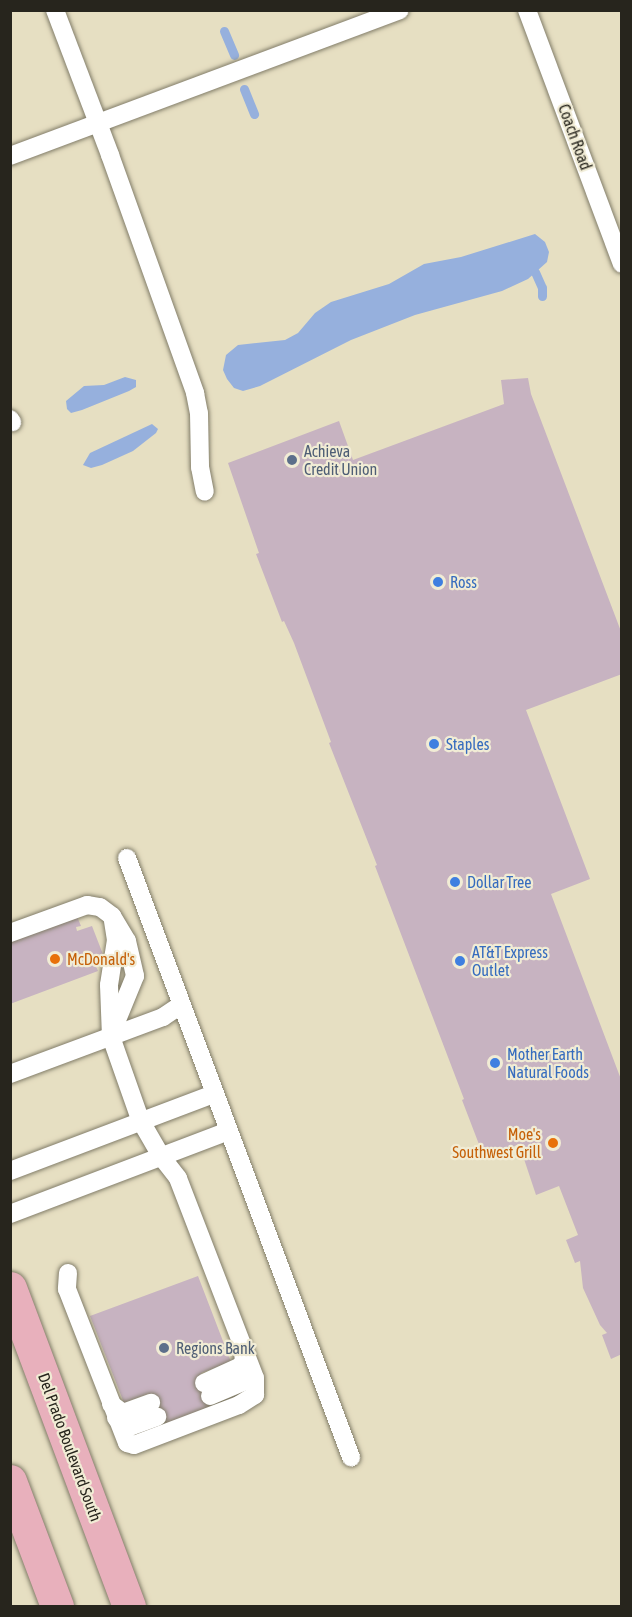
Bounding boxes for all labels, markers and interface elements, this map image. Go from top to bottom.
street label: Coach Road [554,101,596,173]
place label: Achieva Credit Union [304,441,377,479]
marker: Achieva Credit Union [285,453,299,467]
place label: Ross [450,572,477,592]
marker: Ross [431,575,445,589]
place label: Staples [446,734,489,754]
marker: Staples [427,737,441,751]
place label: Dollar Tree [467,872,532,892]
marker: Dollar Tree [448,875,462,889]
place label: AT&T Express Outlet [472,942,548,980]
place label: McDonald's [67,949,135,969]
marker: McDonald's [48,952,62,966]
marker: AT&T Express Outlet [453,954,467,968]
place label: Mother Earth Natural Foods [507,1044,589,1082]
marker: Mother Earth Natural Foods [488,1056,502,1070]
place label: Moe's Southwest Grill [452,1124,541,1162]
marker: Moe's Southwest Grill [546,1136,560,1150]
place label: Regions Bank [176,1338,255,1358]
marker: Regions Bank [157,1341,171,1355]
street label: Del Prado Boulevard South [34,1370,106,1524]

